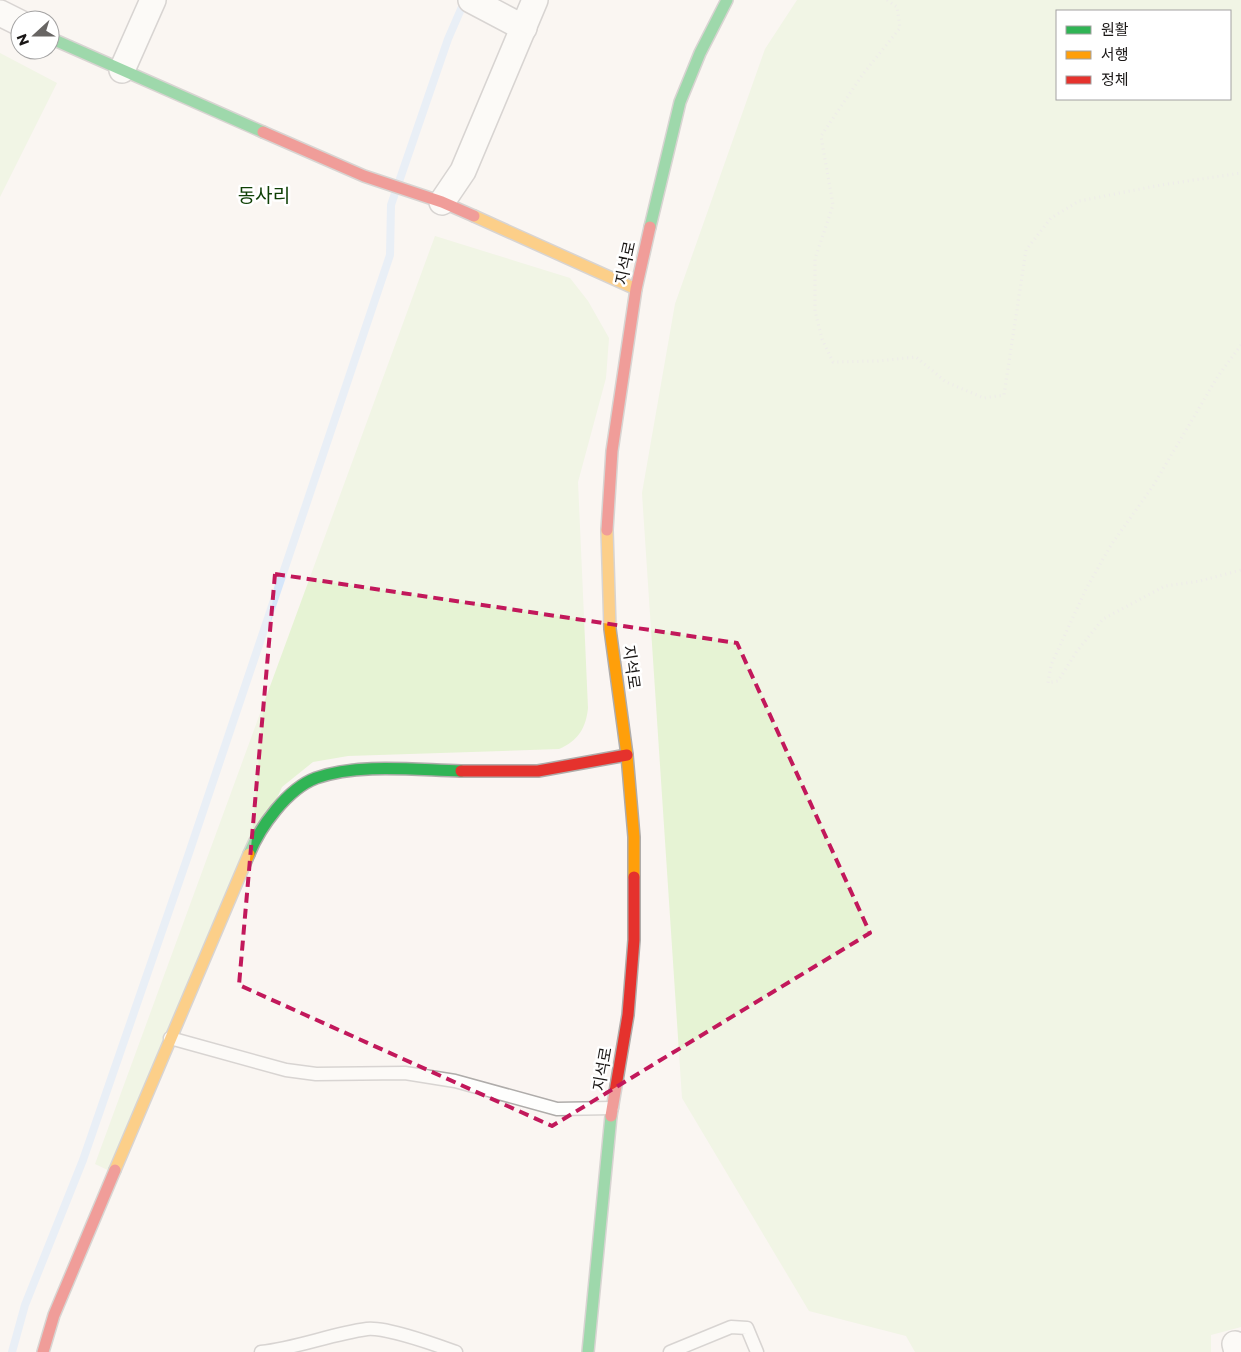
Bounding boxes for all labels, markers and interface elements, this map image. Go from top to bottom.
north arrow [10,10,60,60]
legend [1056,10,1231,100]
text: 원활 [1101,20,1129,39]
text: N [12,31,33,48]
text: 서행 [1101,45,1129,64]
text: 정체 [1101,70,1129,89]
district label: 동사리 [238,184,290,207]
street label: 지석로 [612,239,639,287]
street label: 지석로 [619,644,644,691]
street label: 지석로 [589,1045,616,1092]

